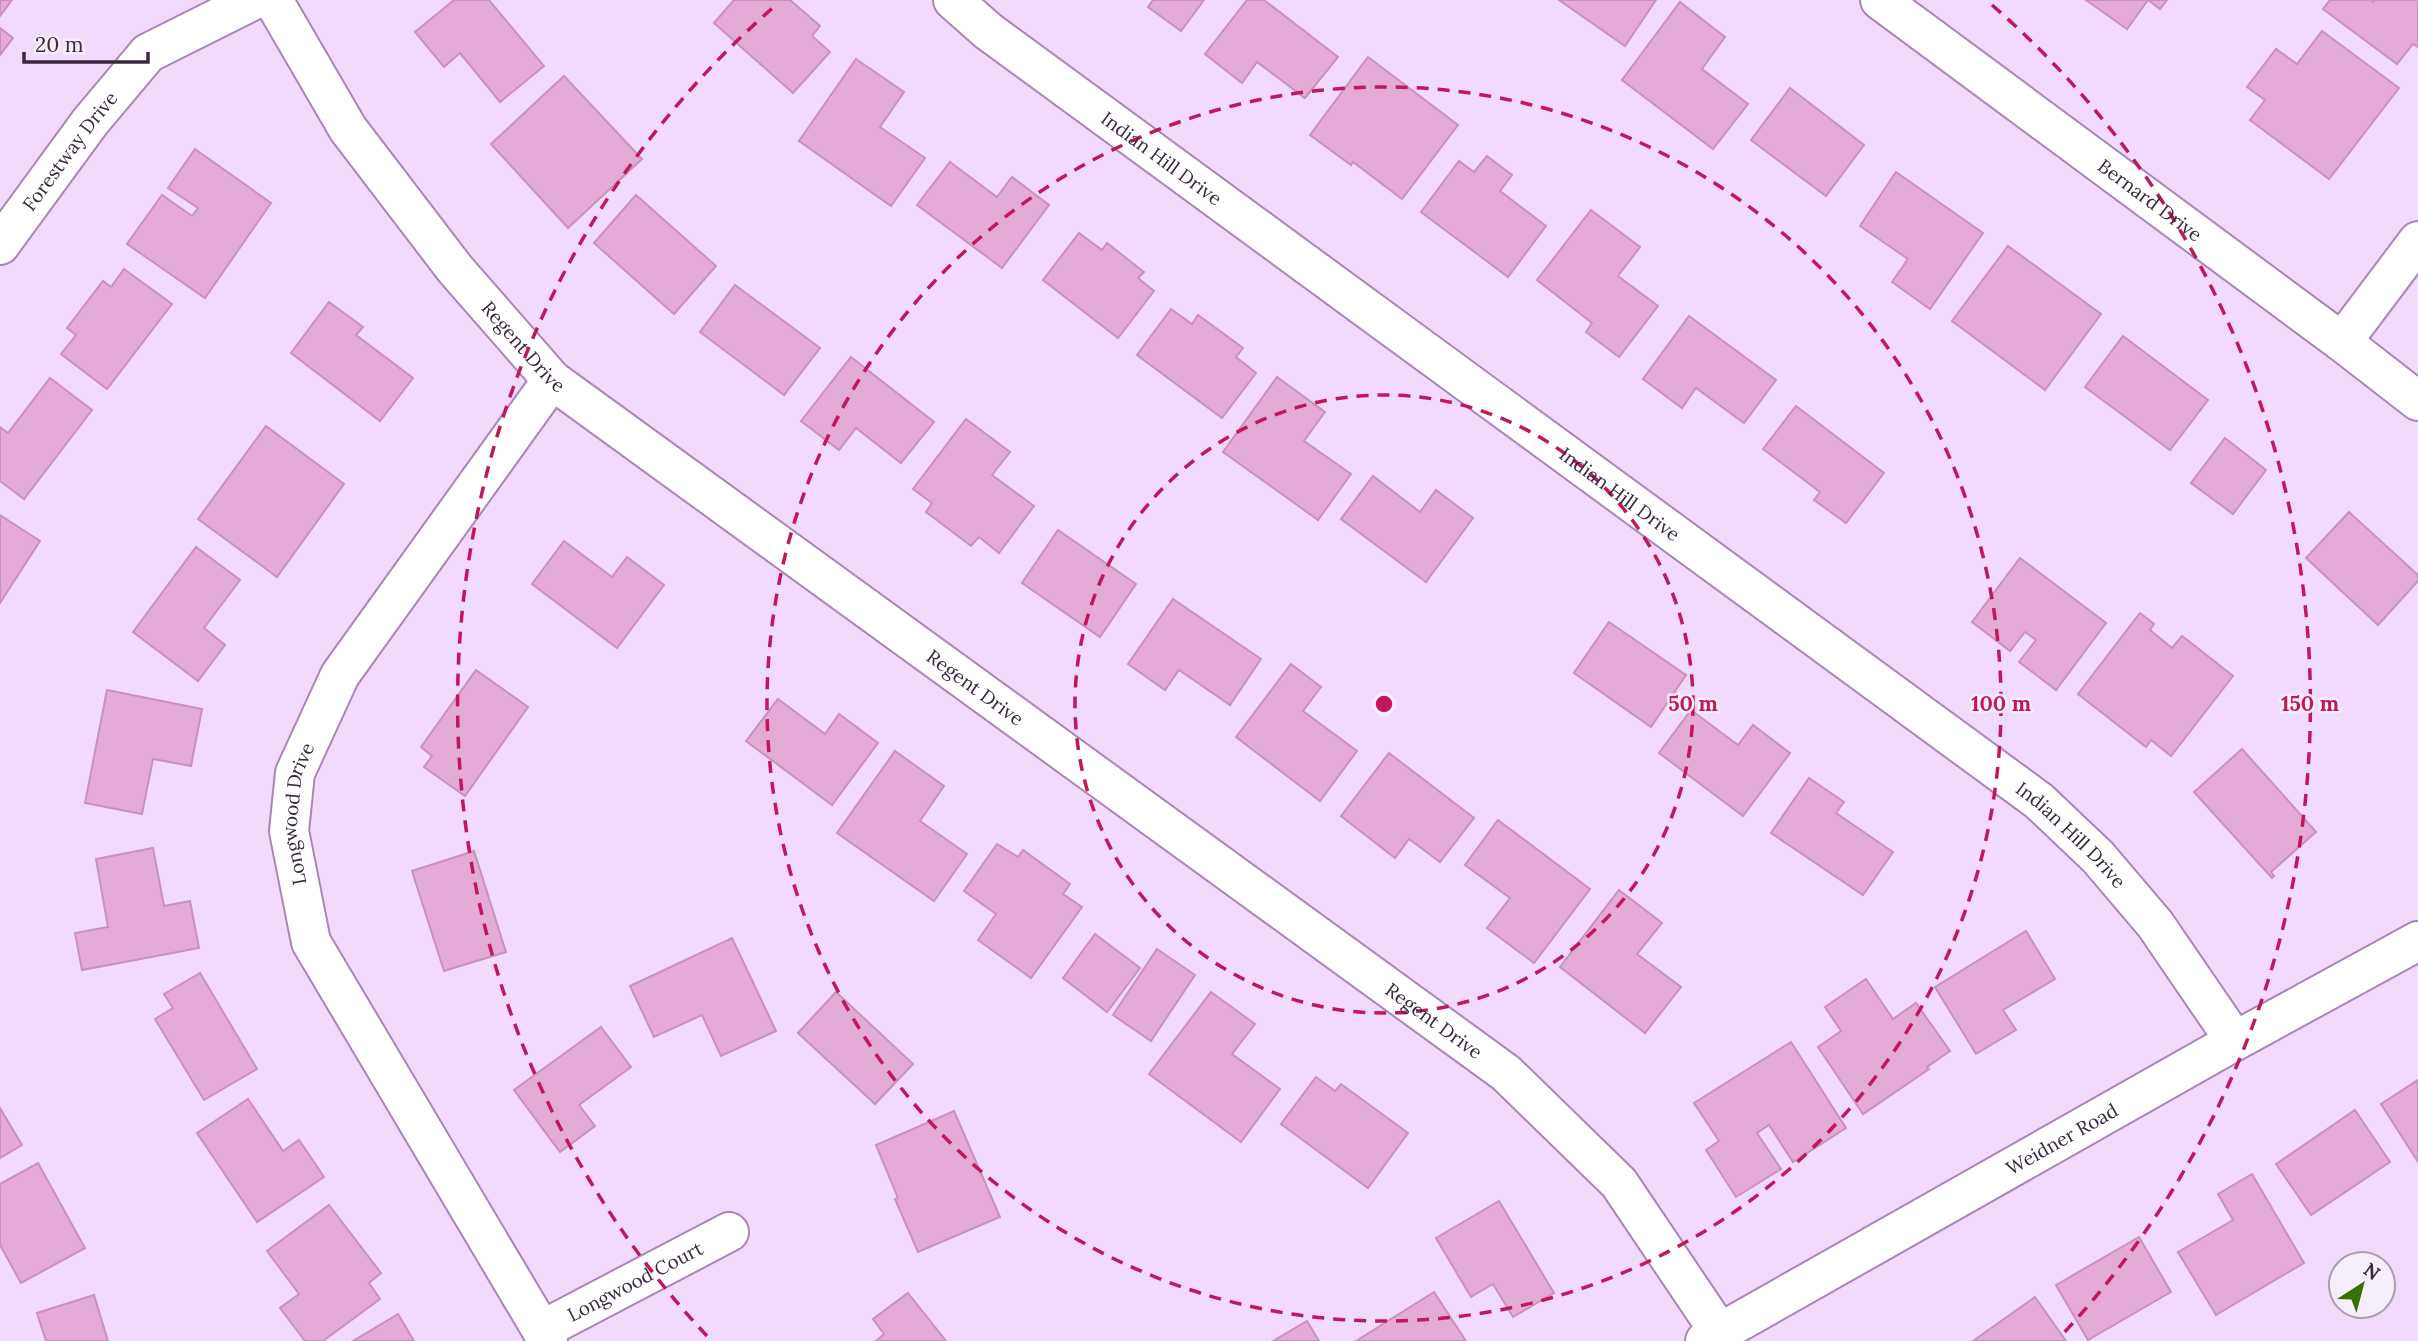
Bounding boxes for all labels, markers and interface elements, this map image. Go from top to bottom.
scale bar [24,21,149,65]
text: 20 m [35,31,84,58]
street label: Forestway Drive [17,86,123,216]
street label: Indian Hill Drive [1097,106,1227,210]
street label: Bernard Drive [2093,153,2207,246]
street label: Regent Drive [477,296,570,397]
street label: Indian Hill Drive [1555,442,1685,546]
street label: Regent Drive [922,644,1029,731]
text: 50 m [1668,690,1718,717]
text: 100 m [1971,690,2031,717]
text: 150 m [2281,690,2339,717]
centre of rings [1372,692,1396,716]
street label: Longwood Drive [276,739,319,887]
street label: Indian Hill Drive [2011,776,2131,893]
street label: Regent Drive [1381,977,1487,1064]
street label: Weidner Road [2002,1098,2122,1180]
street label: Longwood Court [563,1236,707,1327]
north arrow [2327,1250,2397,1320]
text: N [2359,1257,2385,1285]

